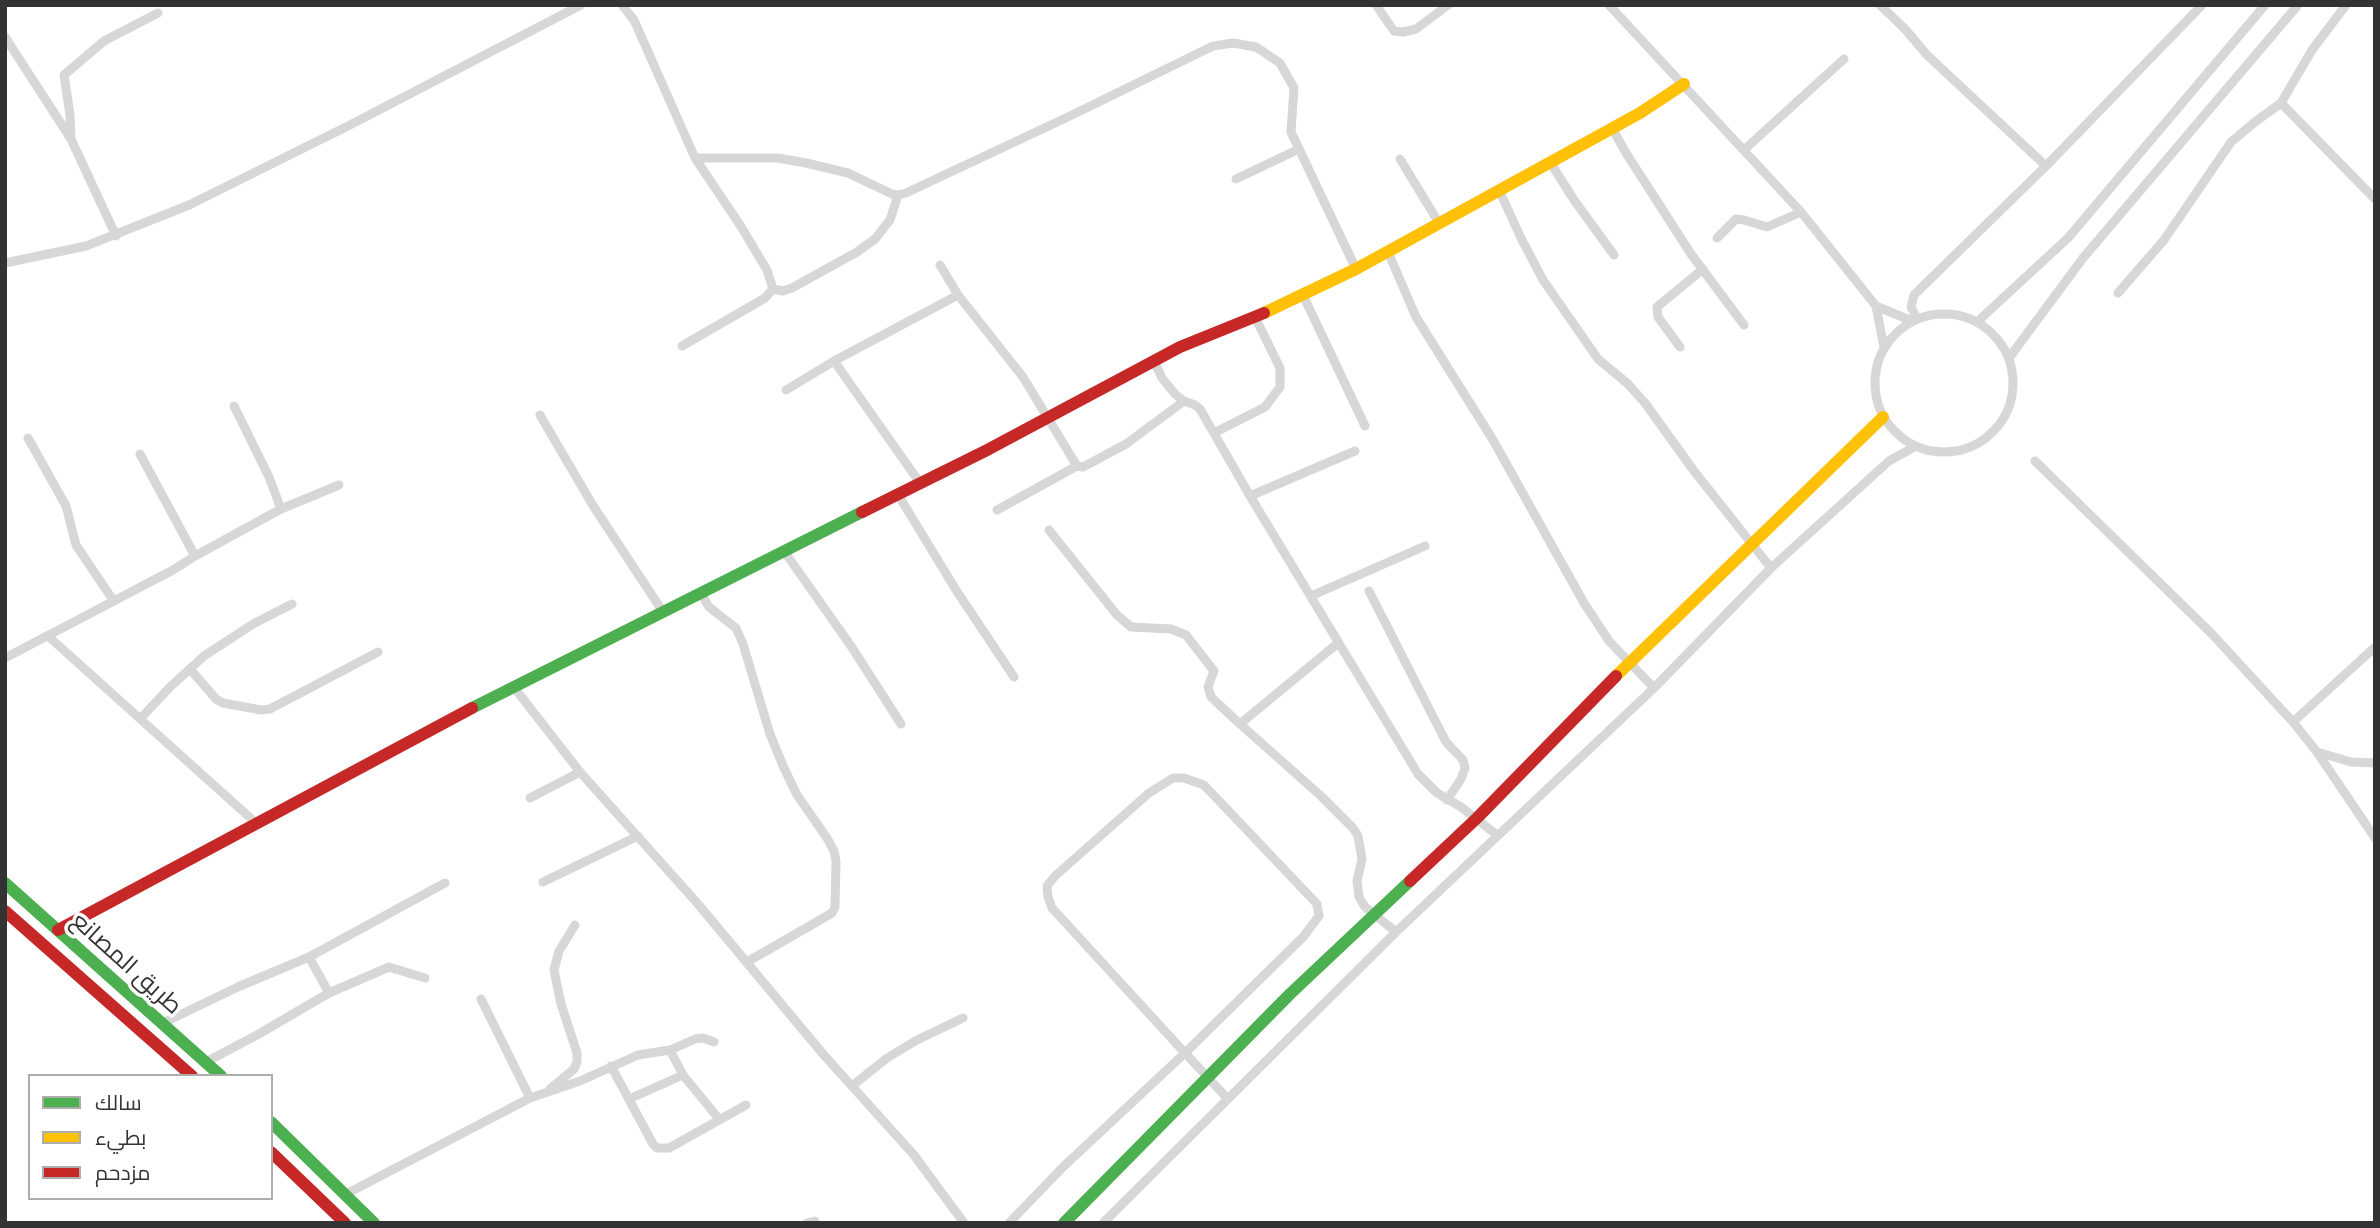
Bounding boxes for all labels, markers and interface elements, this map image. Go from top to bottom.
street label: طريق المصانع [66,906,188,1020]
legend [28,1074,273,1200]
text: سالك [95,1089,142,1114]
text: بطيء [95,1124,146,1149]
text: مزدحم [95,1159,150,1184]

